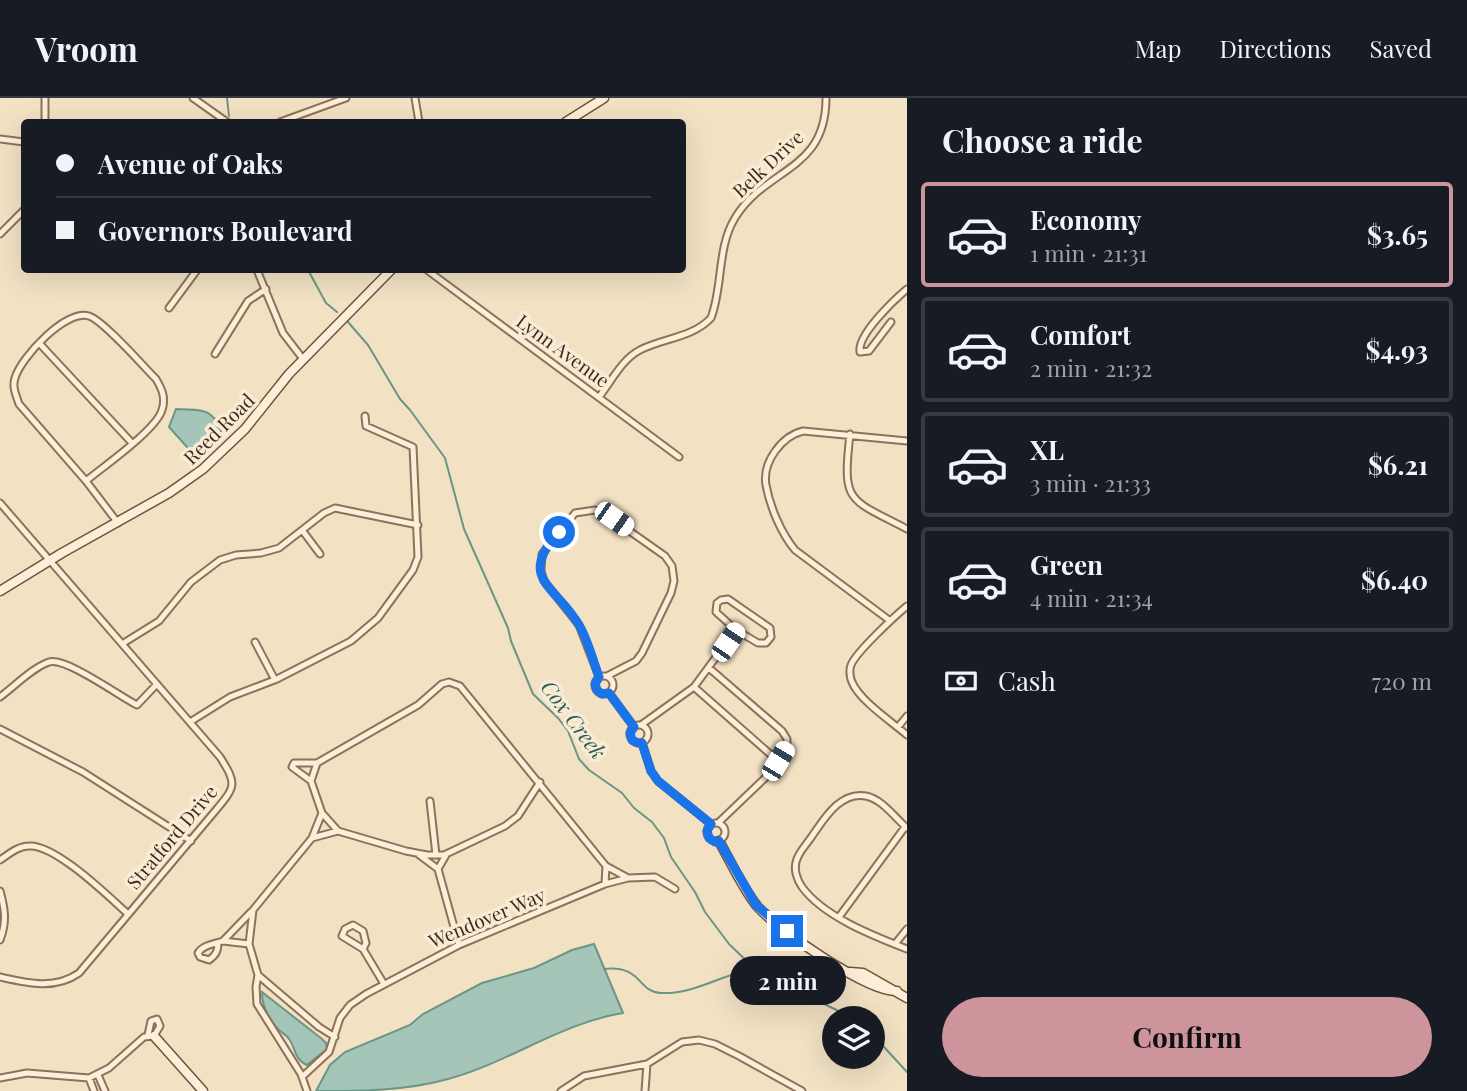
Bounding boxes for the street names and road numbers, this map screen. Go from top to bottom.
street label: Belk Drive [726,124,808,203]
street label: Lynn Avenue [512,308,615,393]
street label: Reed Road [177,387,259,469]
street label: Stratford Drive [120,779,222,894]
street label: Wendover Way [423,881,549,954]

